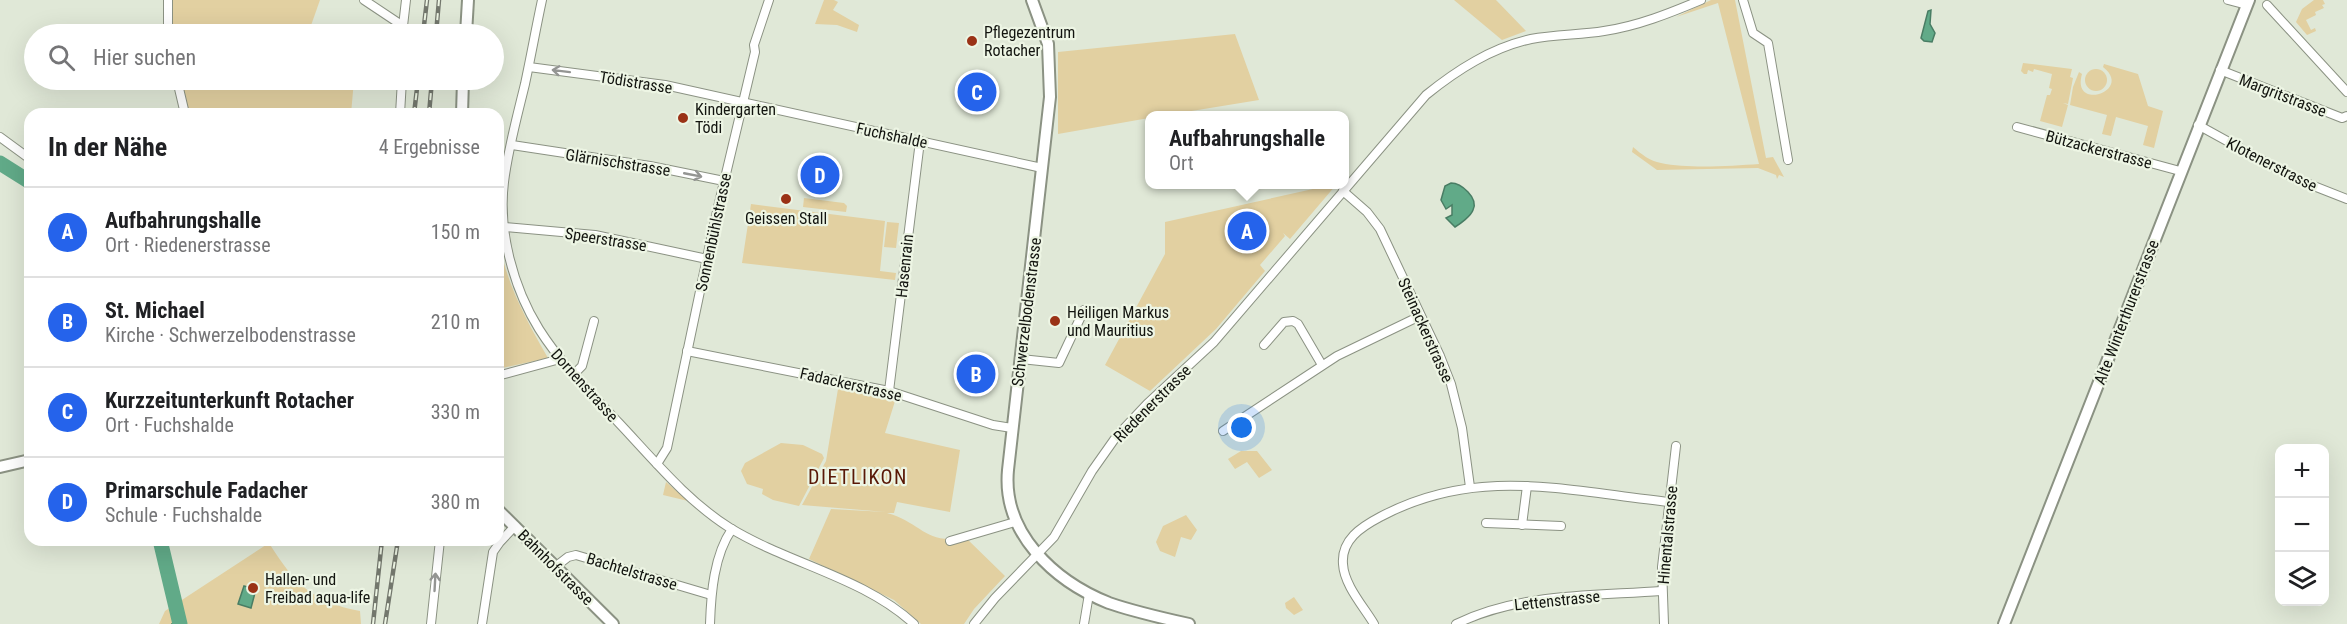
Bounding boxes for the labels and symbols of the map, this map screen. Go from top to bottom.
place label: Pflegezentrum Rotacher [984,23,1075,60]
marker: Pflegezentrum Rotacher [965,34,979,48]
one-way arrow [552,66,572,77]
street label: Tödistrasse [598,67,674,98]
pin: C [958,70,996,115]
street label: Margritstrasse [2236,70,2329,121]
place label: Kindergarten Tödi [695,100,776,137]
marker: Kindergarten Tödi [676,111,690,125]
street label: Fuchshalde [855,119,929,152]
street label: Bützackerstrasse [2044,126,2154,173]
street label: Klotenerstrasse [2223,133,2320,195]
street label: Glärnischstrasse [564,145,672,180]
pin: D [800,152,840,198]
one-way arrow [683,170,703,181]
street label: Sonnenbühlstrasse [692,171,735,293]
marker: Geissen Stall [779,192,793,206]
pin: A [1228,208,1266,254]
place label: Geissen Stall [745,209,827,228]
street label: Speerstrasse [564,224,648,255]
street label: Hasenrain [892,233,917,299]
street label: Schwerzelbodenstrasse [1008,237,1045,388]
street label: Alte Winterthurerstrasse [2090,237,2163,387]
street label: Steinackerstrasse [1394,275,1457,386]
place label: Heiligen Markus und Mauritius [1067,303,1169,340]
marker: Heiligen Markus und Mauritius [1048,314,1062,328]
street label: Dornenstrasse [547,345,622,426]
pin: B [956,352,996,397]
street label: Riedenerstrasse [1110,361,1195,446]
street label: Fadackerstrasse [798,364,904,405]
your location [1227,413,1256,442]
district label: DIETLIKON [808,465,908,489]
street label: Hinentalstrasse [1654,485,1681,585]
street label: Bahnhofstrasse [514,526,597,609]
street label: Bachtelstrasse [584,549,679,594]
place label: Hallen- und Freibad aqua-life [265,570,370,607]
one-way arrow [430,573,441,592]
marker: Hallen- und Freibad aqua-life [246,581,260,595]
street label: Lettenstrasse [1513,587,1601,614]

